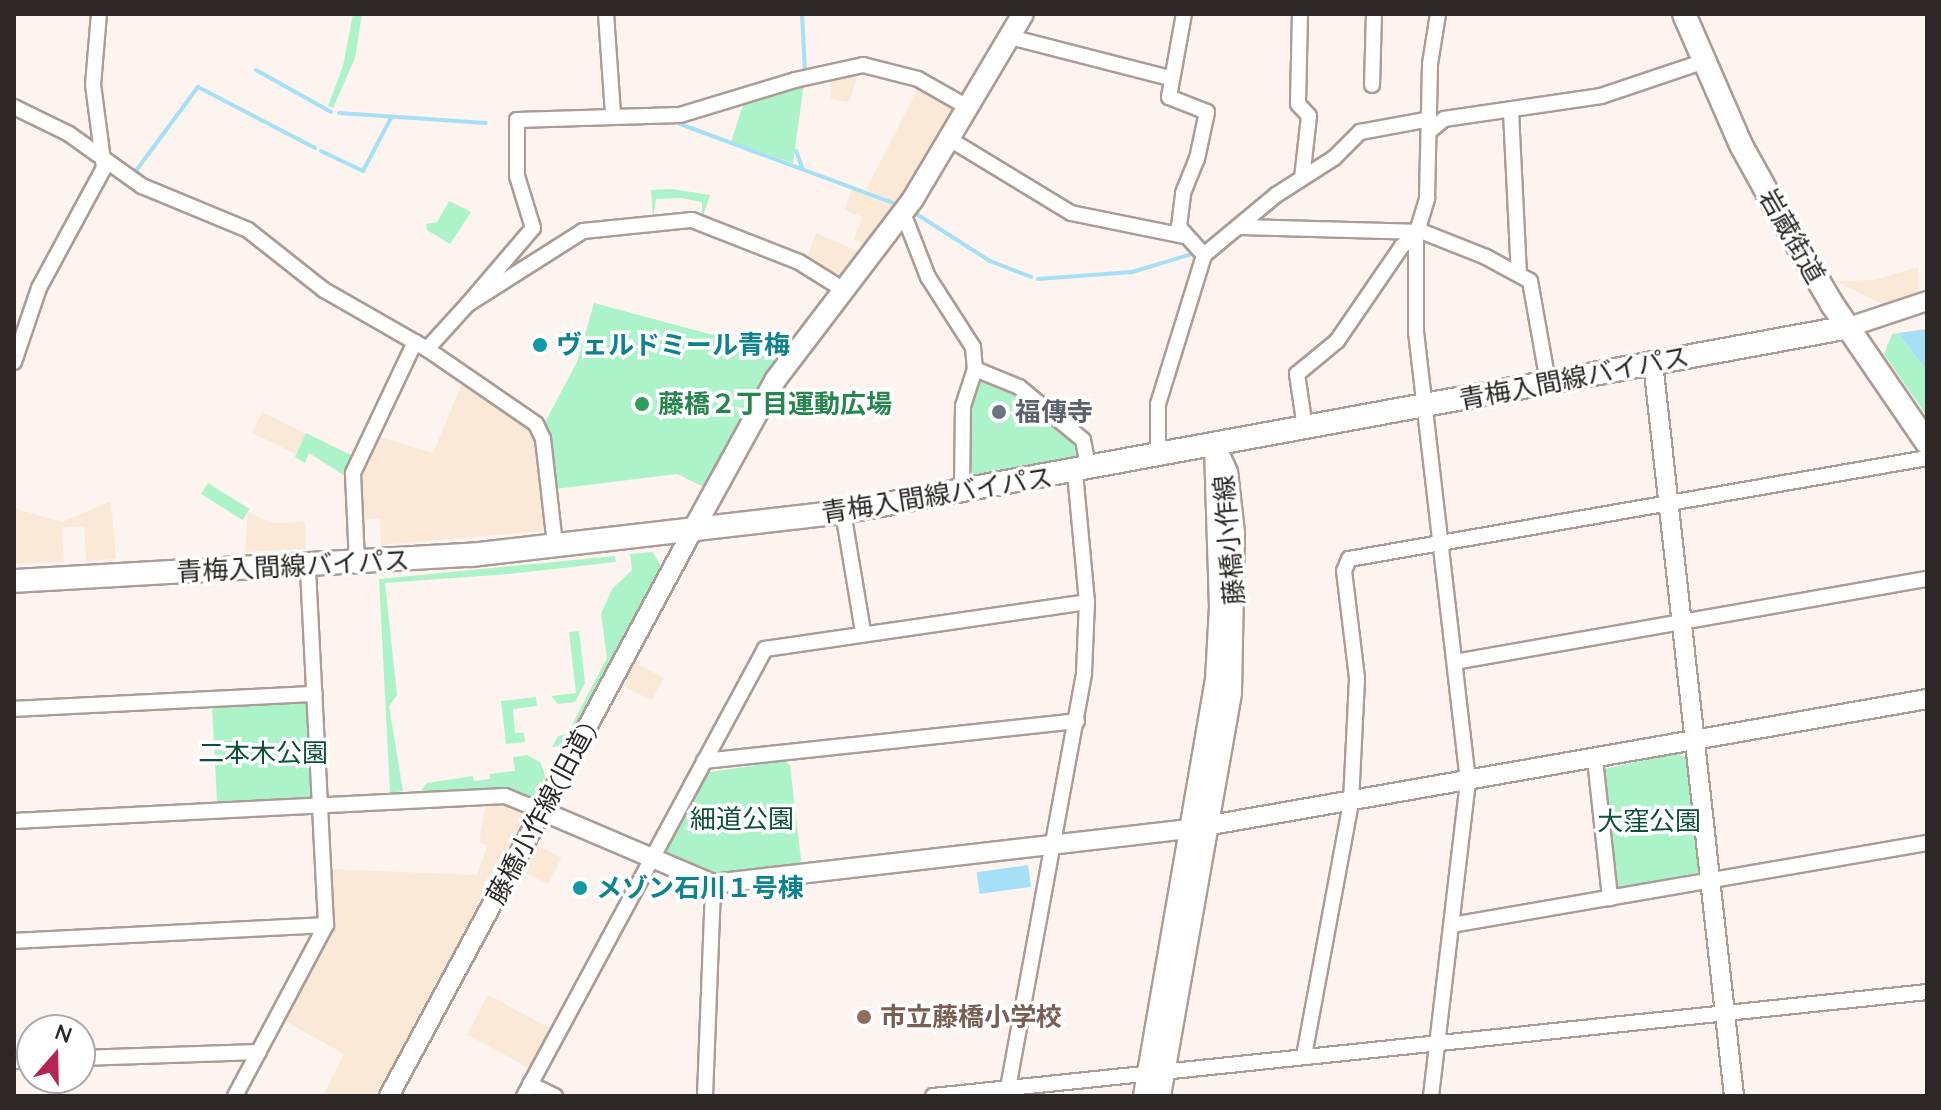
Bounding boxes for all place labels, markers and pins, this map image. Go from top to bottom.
place label: ヴェルドミール青梅 [556,329,790,361]
marker: ヴェルドミール青梅 [531,336,549,354]
place label: 藤橋２丁目運動広場 [658,388,892,420]
marker: 藤橋２丁目運動広場 [633,395,651,413]
place label: 福傳寺 [1015,396,1093,428]
marker: 福傳寺 [990,403,1008,421]
place label: メゾン石川１号棟 [596,872,804,904]
marker: メゾン石川１号棟 [571,879,589,897]
place label: 市立藤橋小学校 [880,1001,1062,1033]
marker: 市立藤橋小学校 [855,1008,873,1026]

